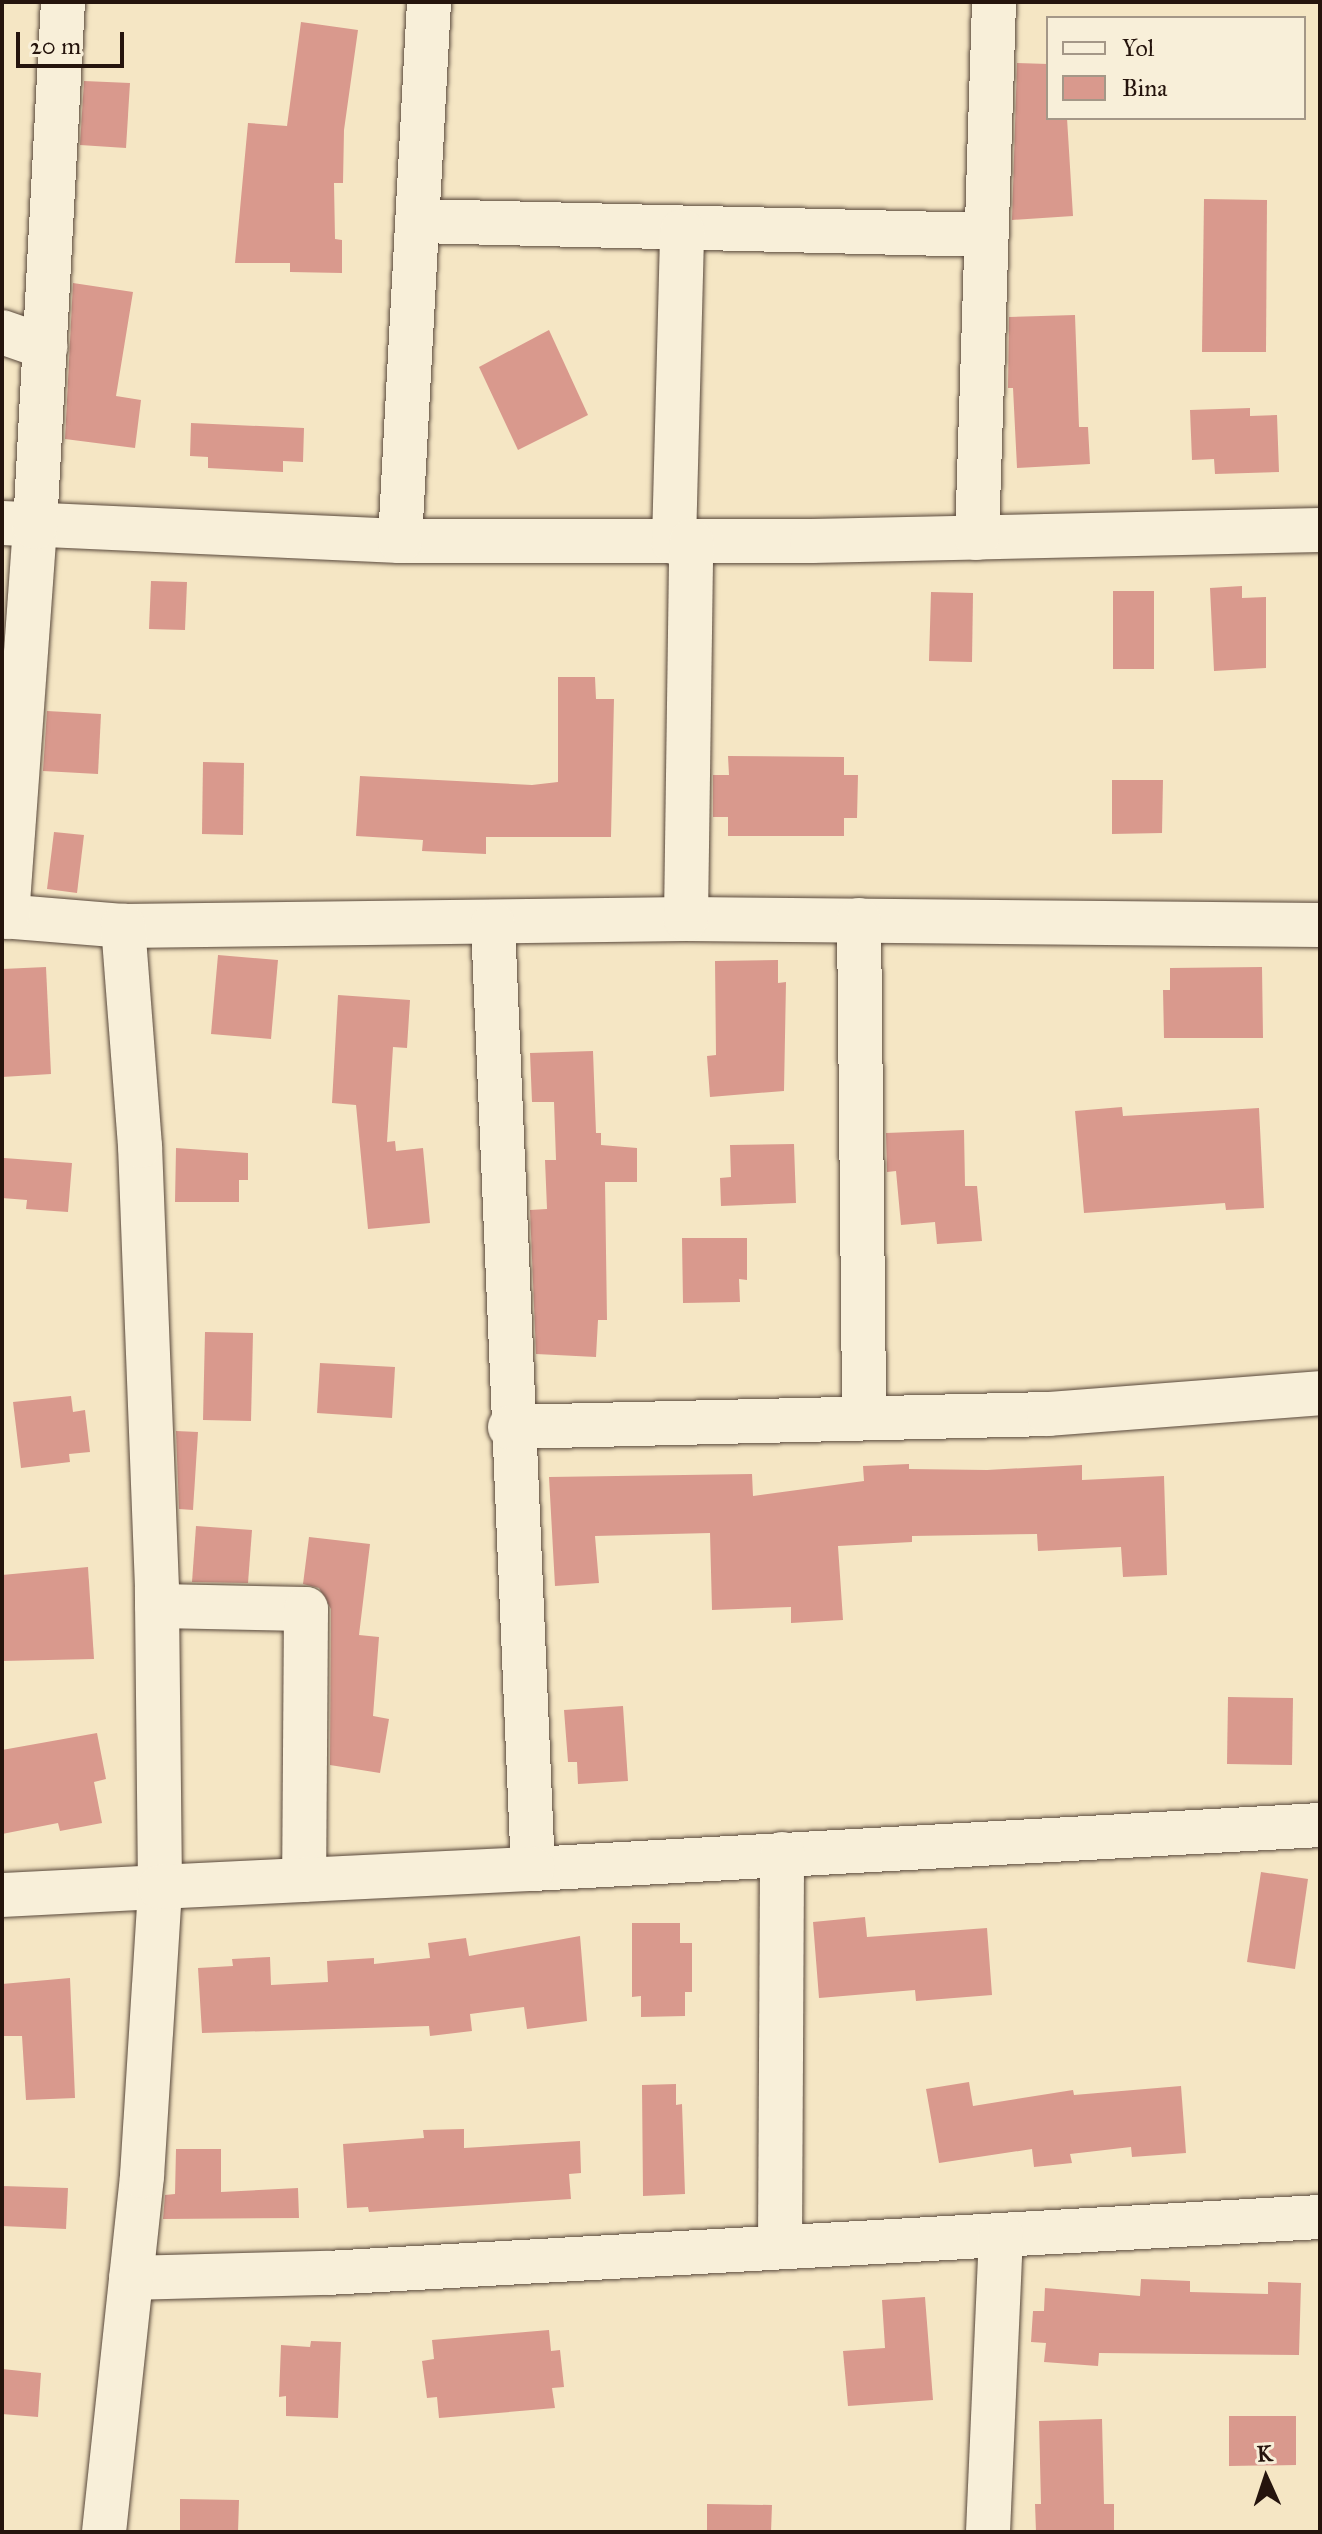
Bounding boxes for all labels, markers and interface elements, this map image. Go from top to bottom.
scale bar [20,16,128,66]
legend [1046,16,1306,120]
text: 20 m [30,31,81,61]
text: Yol [1122,33,1154,63]
text: Bina [1122,73,1168,103]
north arrow [1226,2438,1306,2518]
text: K [1256,2440,1273,2467]

